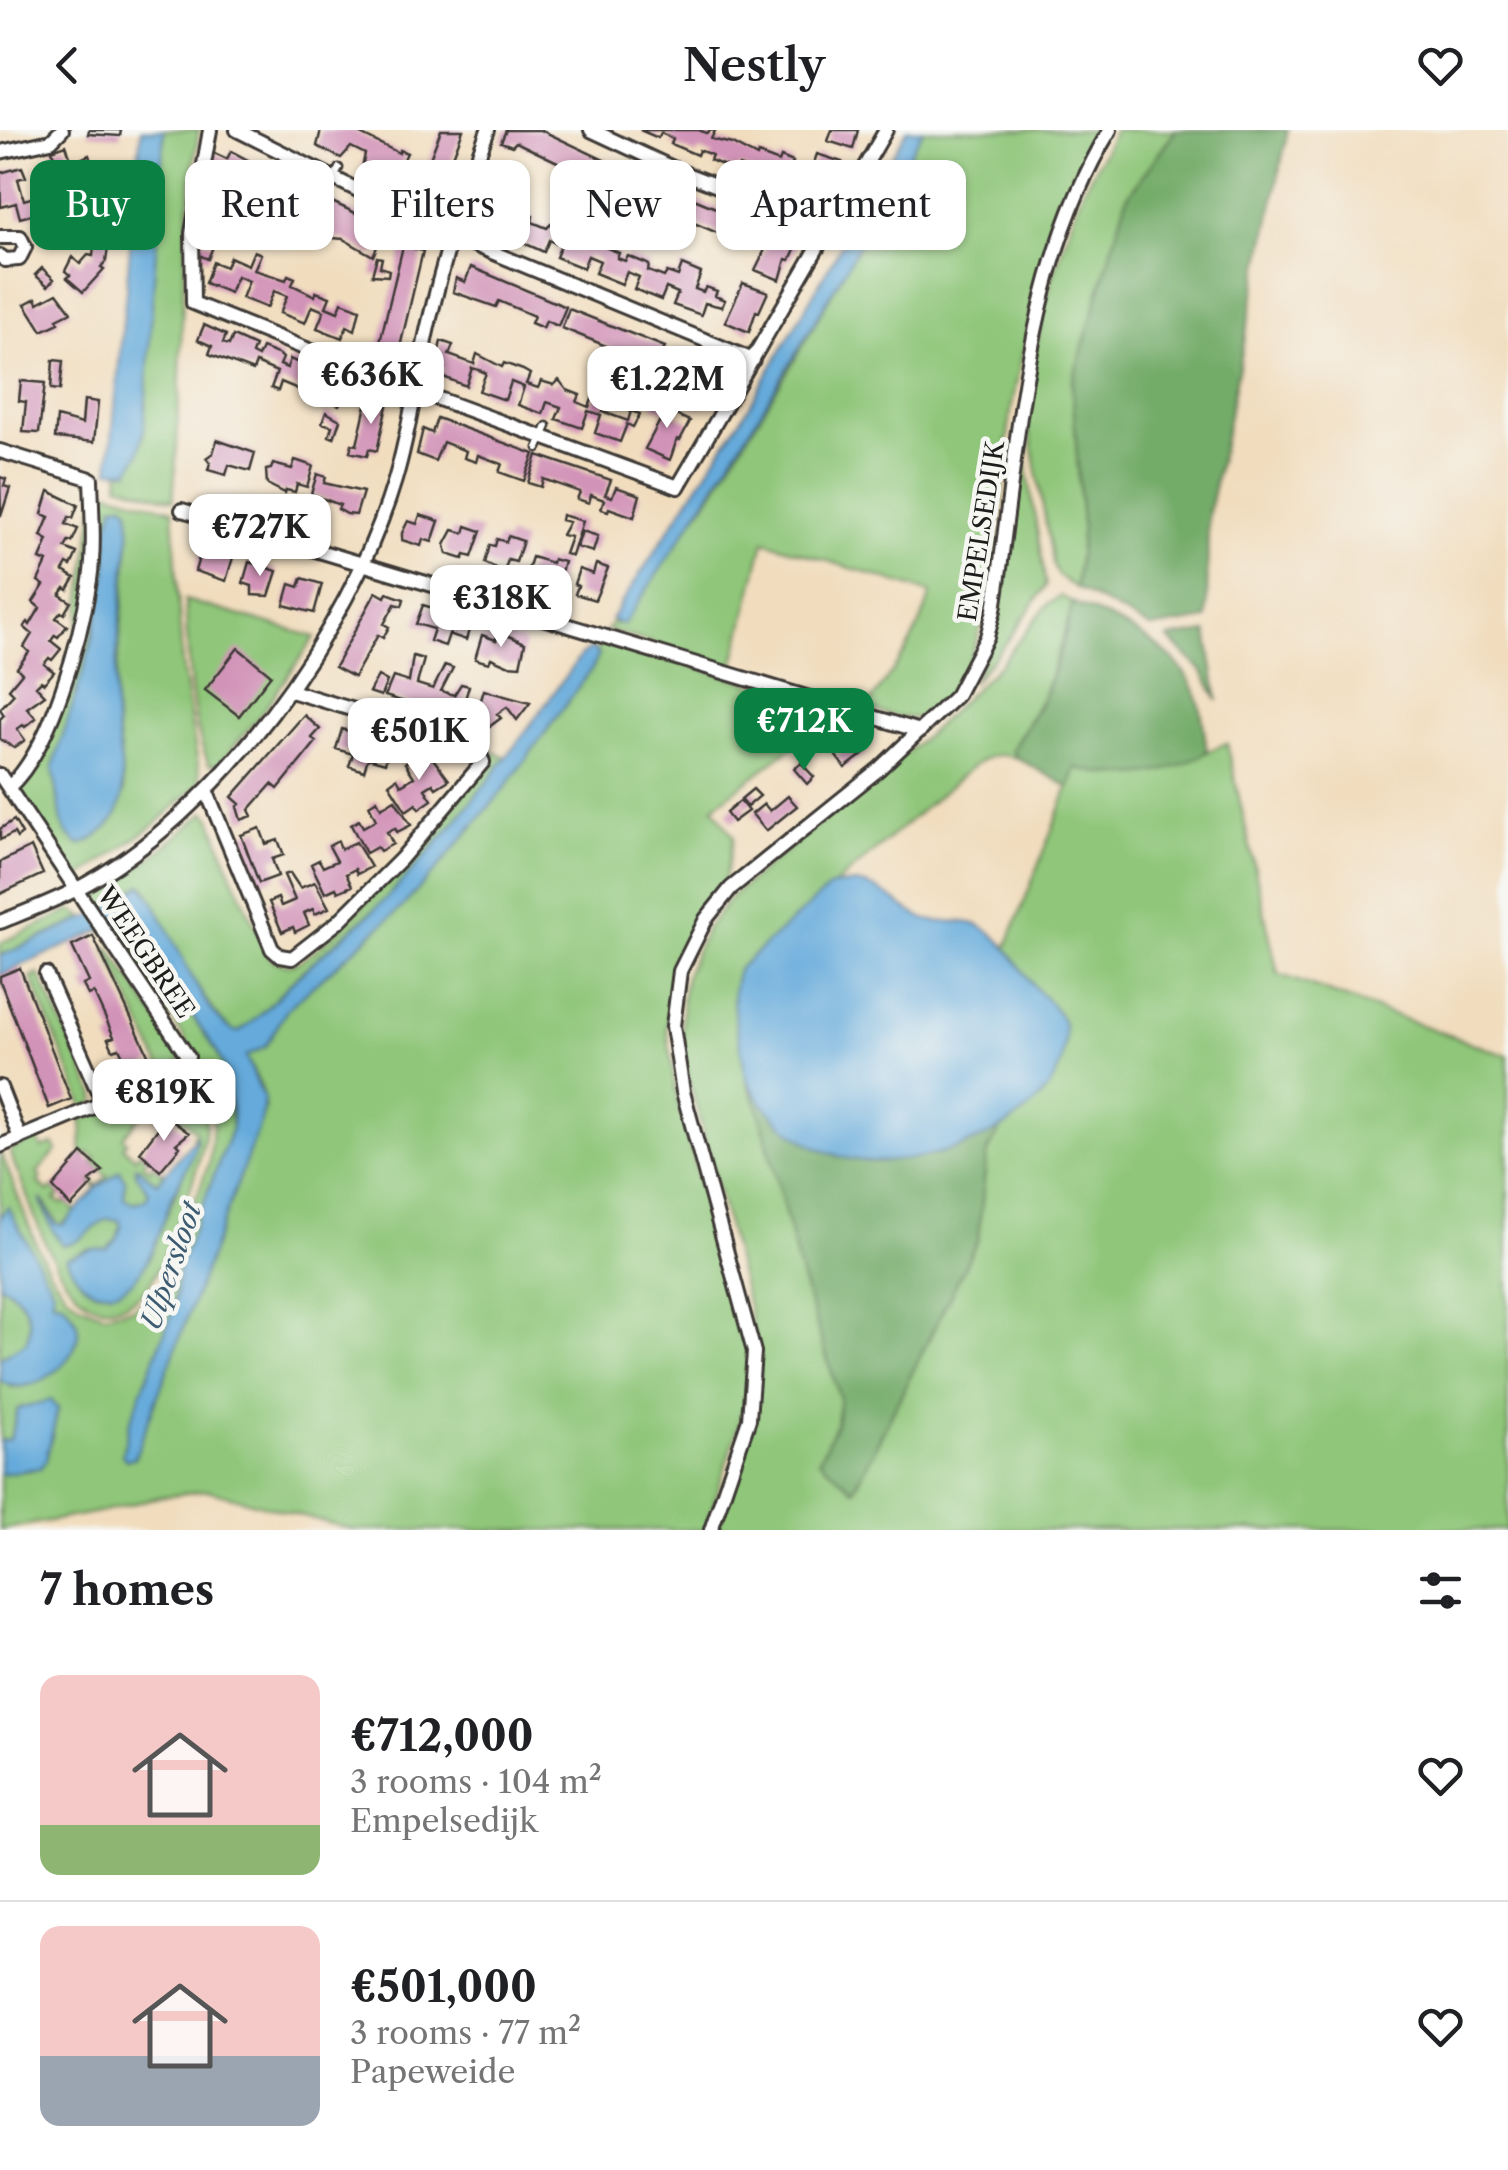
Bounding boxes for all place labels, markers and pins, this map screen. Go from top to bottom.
pin: €636K [301,342,441,427]
pin: €1.22M [586,346,748,431]
pin: €727K [190,494,330,579]
pin: €318K [431,565,571,650]
pin: €712K [734,688,874,773]
pin: €501K [349,698,489,783]
pin: €819K [94,1059,234,1144]

